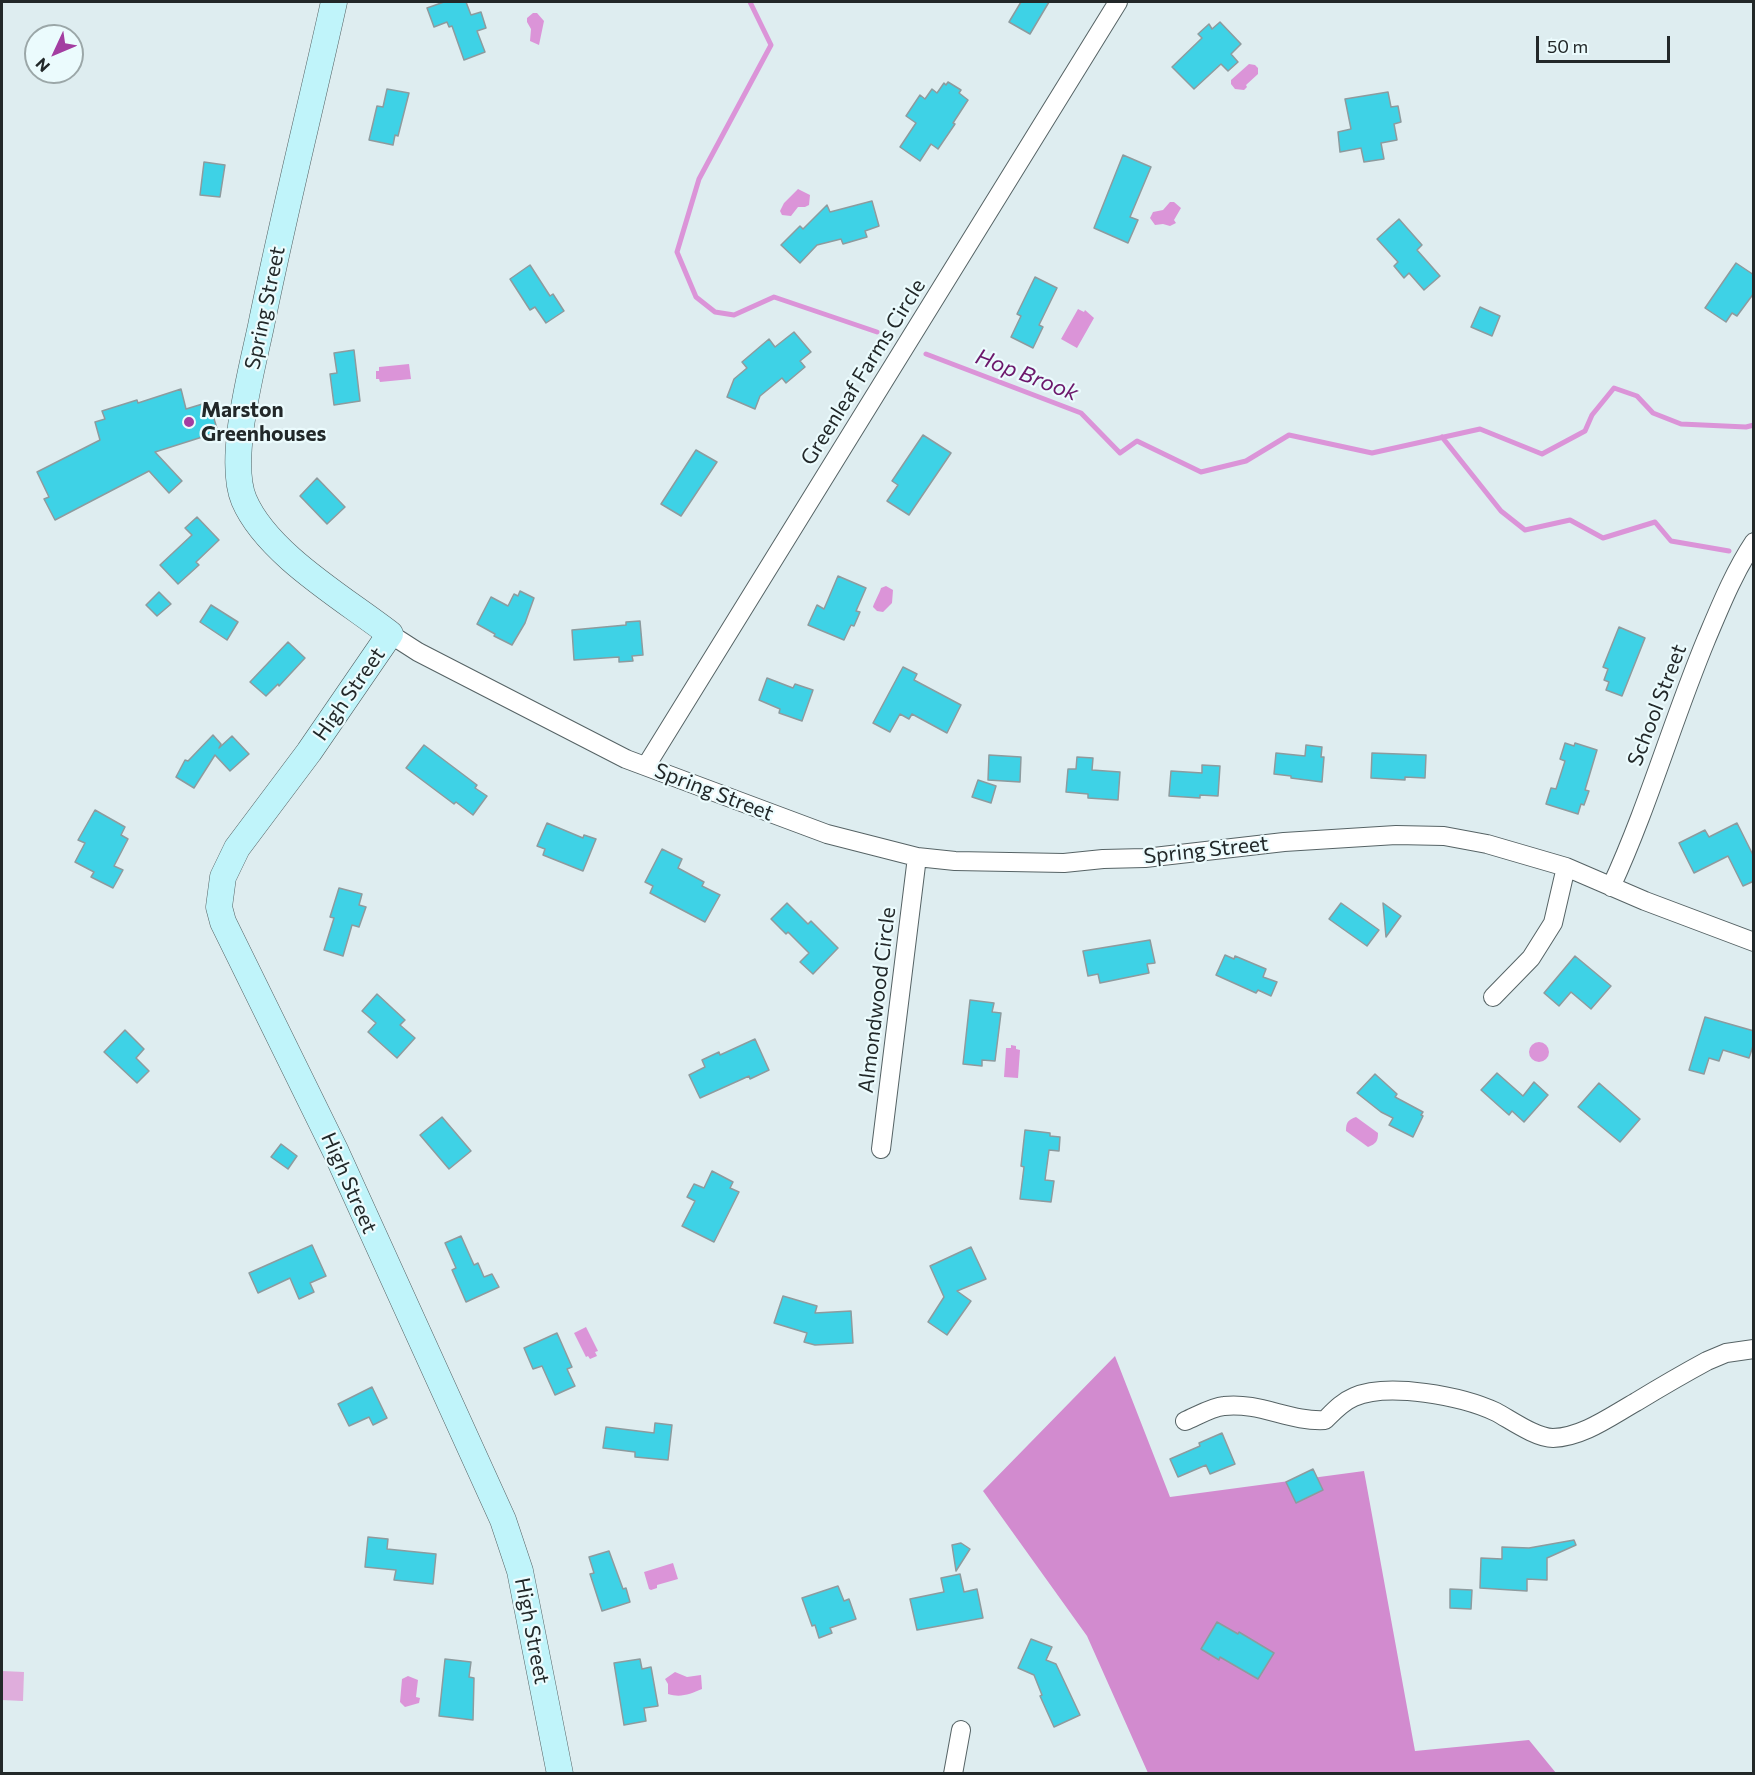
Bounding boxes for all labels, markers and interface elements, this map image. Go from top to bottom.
north arrow [24,24,84,84]
scale bar [1539,24,1672,62]
text: 50 m [1547,35,1588,57]
text: N [31,55,53,76]
street label: Spring Street [240,244,290,372]
street label: Greenleaf Farms Circle [795,274,931,470]
water label: Hop Brook [972,343,1082,407]
place label: Marston Greenhouses [201,397,326,447]
marker: Marston Greenhouses [182,415,196,429]
street label: School Street [1622,640,1692,770]
street label: High Street [308,643,390,745]
street label: Spring Street [651,758,777,826]
street label: Spring Street [1142,831,1270,869]
street label: Almondwood Circle [853,906,901,1094]
street label: High Street [316,1129,382,1237]
street label: High Street [509,1576,555,1686]

